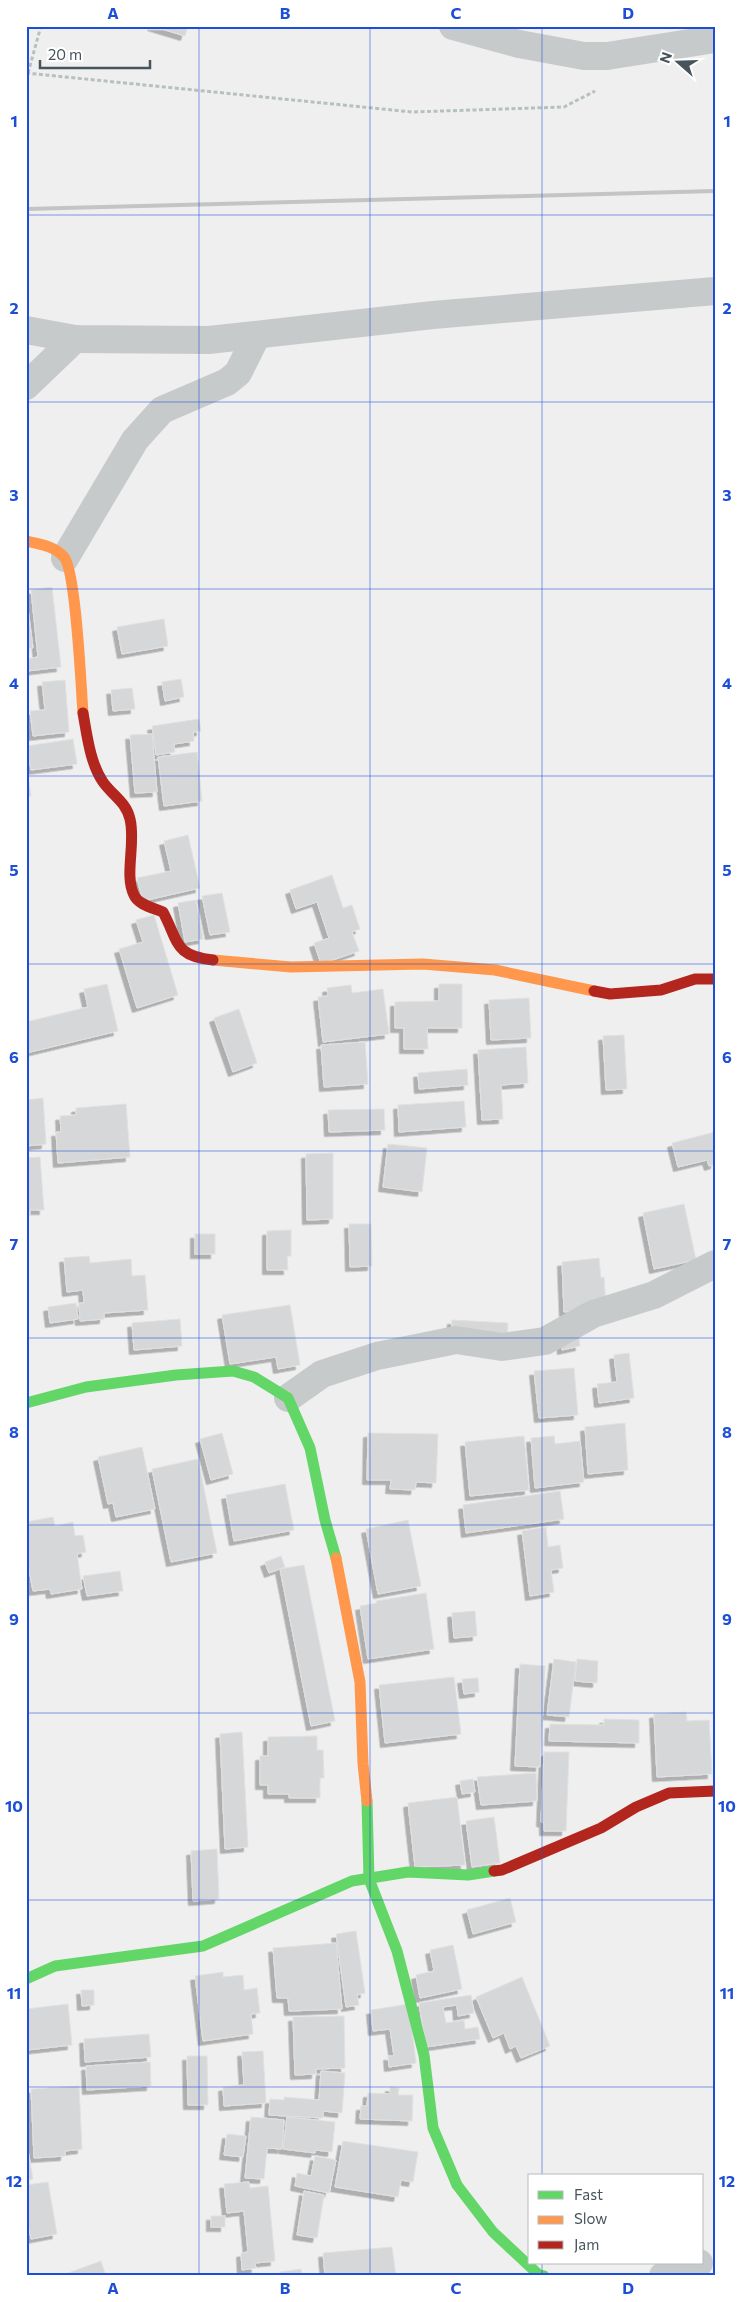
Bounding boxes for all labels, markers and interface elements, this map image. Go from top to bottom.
text: A [107,3,119,22]
text: B [280,3,291,22]
text: C [451,3,462,22]
text: D [622,3,634,22]
scale bar [40,38,150,70]
north arrow [654,38,704,88]
text: 20 m [48,45,82,63]
text: N [656,50,675,65]
text: 1 [10,111,18,130]
text: 1 [723,111,731,130]
text: 2 [9,298,19,317]
text: 2 [722,298,732,317]
text: 3 [9,485,19,504]
text: 3 [722,485,732,504]
text: 4 [9,673,19,692]
text: 4 [722,673,732,692]
text: 5 [9,860,19,879]
text: 5 [722,860,732,879]
text: 6 [9,1047,19,1066]
text: 6 [722,1047,732,1066]
text: 7 [10,1234,19,1253]
text: 7 [723,1234,732,1253]
text: 8 [9,1422,19,1441]
text: 8 [722,1422,732,1441]
text: 9 [9,1609,19,1628]
text: 9 [722,1609,732,1628]
text: 10 [5,1796,23,1815]
text: 10 [718,1796,736,1815]
text: 11 [7,1983,21,2002]
text: 11 [720,1983,734,2002]
text: 12 [6,2171,22,2190]
text: 12 [719,2171,735,2190]
legend [528,2174,704,2264]
text: Fast [574,2185,603,2203]
text: Slow [574,2209,607,2227]
text: Jam [574,2235,599,2253]
text: A [107,2278,119,2297]
text: B [280,2278,291,2297]
text: C [451,2278,462,2297]
text: D [622,2278,634,2297]

